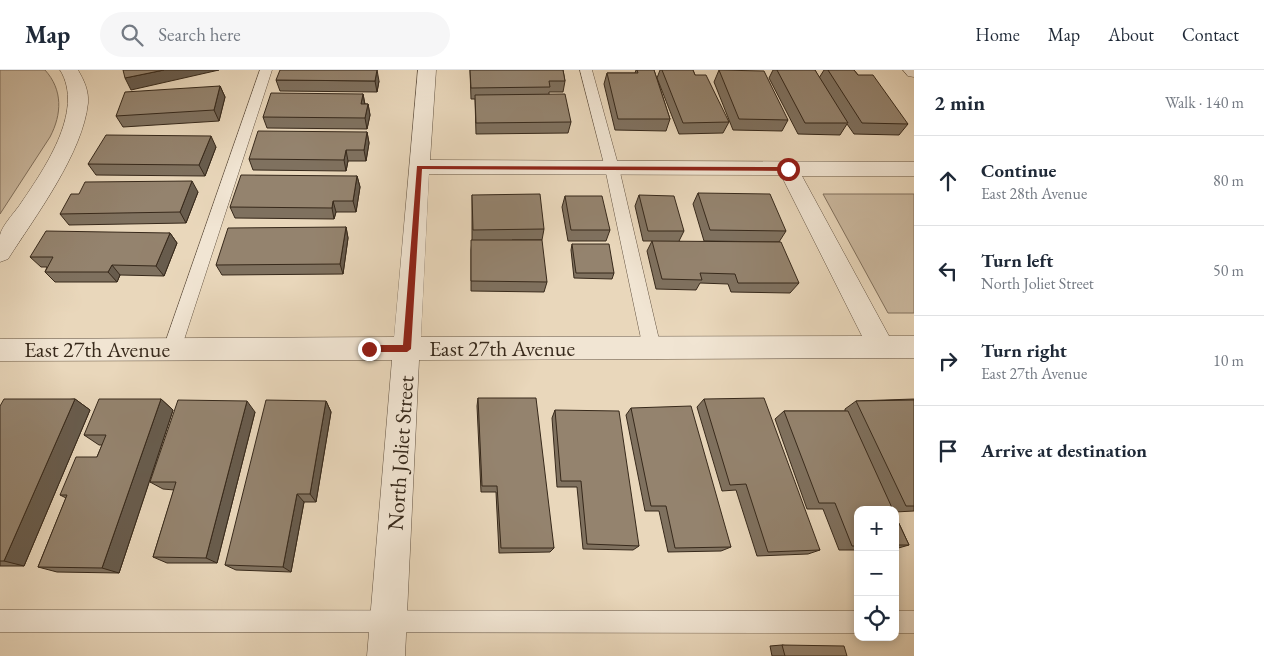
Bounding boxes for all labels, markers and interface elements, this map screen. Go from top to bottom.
search box [100,12,450,57]
text: Map [25,19,70,50]
icon: search [118,21,146,49]
text: Search here [158,22,241,47]
text: Home [975,23,1020,46]
text: Map [1048,23,1080,46]
text: About [1108,23,1154,46]
text: Contact [1182,23,1239,46]
text: 2 min [934,89,985,116]
text: Walk · 140 m [1165,92,1244,113]
route start [777,158,800,181]
text: Continue [981,158,1056,183]
icon: ahead [934,167,962,195]
text: 80 m [1213,170,1244,191]
text: East 28th Avenue [981,183,1087,204]
text: Turn left [981,248,1053,273]
icon: left [934,257,962,285]
text: 50 m [1213,260,1244,281]
text: North Joliet Street [981,273,1094,294]
street label: East 27th Avenue [429,334,575,363]
street label: East 27th Avenue [24,335,170,364]
route end [358,338,381,361]
text: Turn right [981,338,1067,363]
icon: right [934,347,962,375]
text: 10 m [1213,350,1244,371]
text: East 27th Avenue [981,363,1087,384]
street label: North Joliet Street [381,375,420,531]
icon: arrive [934,437,962,465]
text: Arrive at destination [981,438,1147,463]
map controls [854,506,899,641]
button: + [854,506,899,551]
button: − [854,551,899,596]
button: locate [854,596,899,641]

